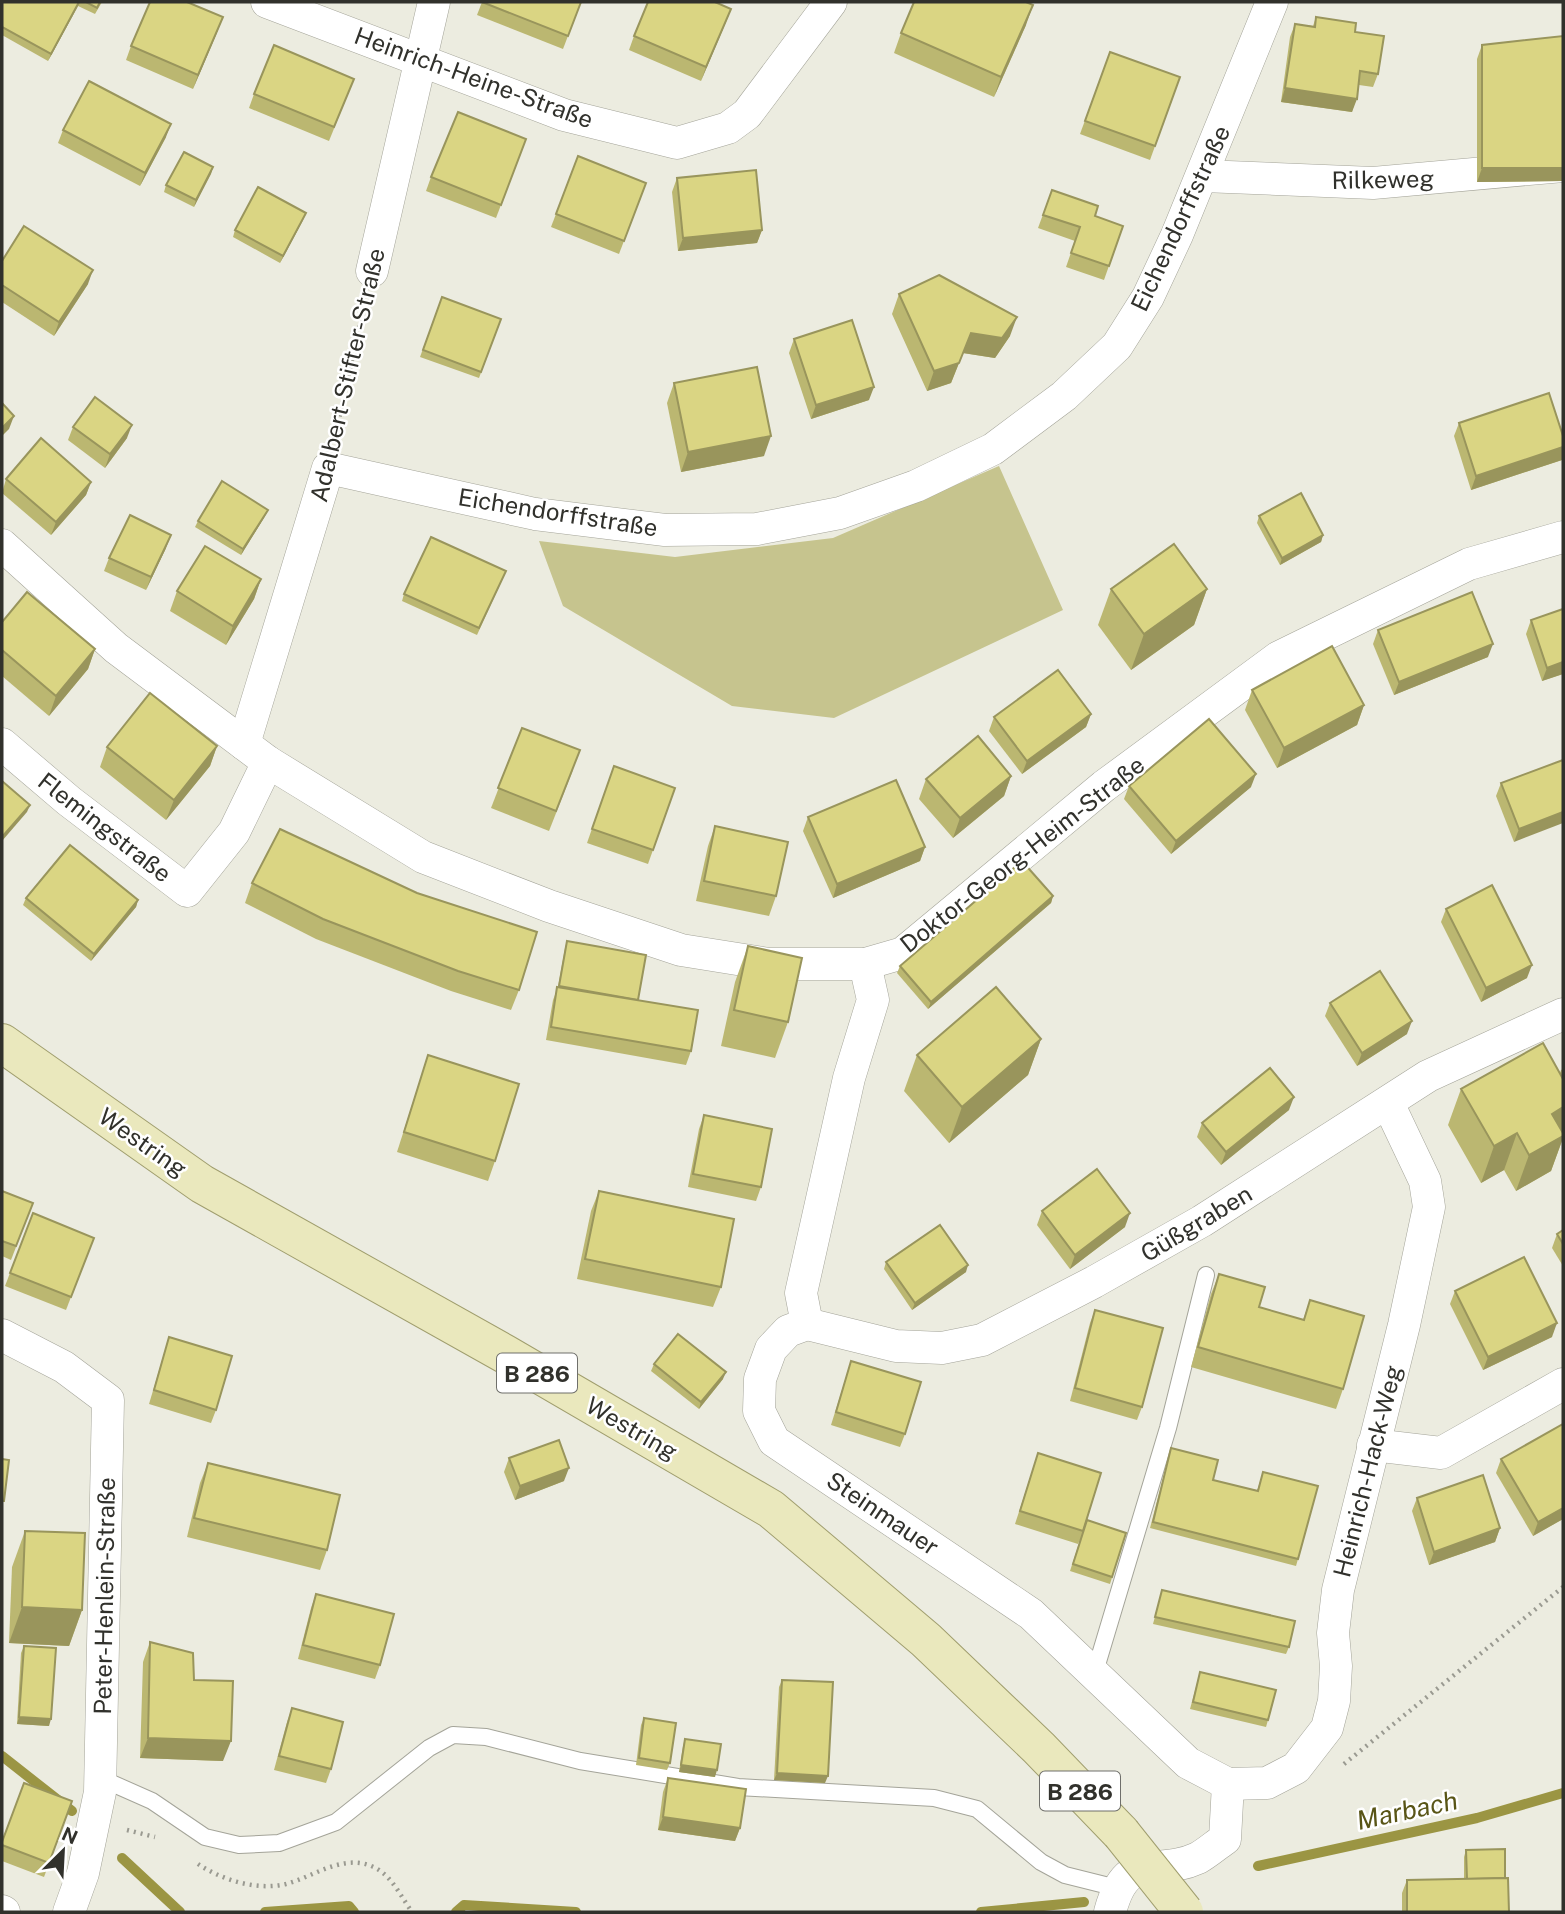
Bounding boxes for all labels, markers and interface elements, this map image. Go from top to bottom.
street label: Heinrich-Heine-Straße [351,21,597,133]
street label: Eichendorffstraße [1125,121,1235,315]
street label: Rilkeweg [1331,164,1435,194]
street label: Adalbert-Stifter-Straße [304,245,390,505]
street label: Eichendorffstraße [456,482,660,542]
street label: Doktor-Georg-Heim-Straße [894,750,1150,958]
street label: Flemingstraße [33,766,177,888]
street label: Westring [94,1102,192,1182]
street label: Güßgraben [1135,1179,1257,1267]
road number: B 286 [497,1354,577,1392]
street label: Heinrich-Hack-Weg [1327,1362,1407,1580]
street label: Westring [581,1391,683,1465]
street label: Steinmauer [822,1465,944,1561]
street label: Peter-Henlein-Straße [88,1477,120,1715]
road number: B 286 [1040,1772,1120,1811]
water label: Marbach [1354,1784,1460,1836]
north arrow [28,1816,98,1886]
text: N [59,1822,81,1849]

